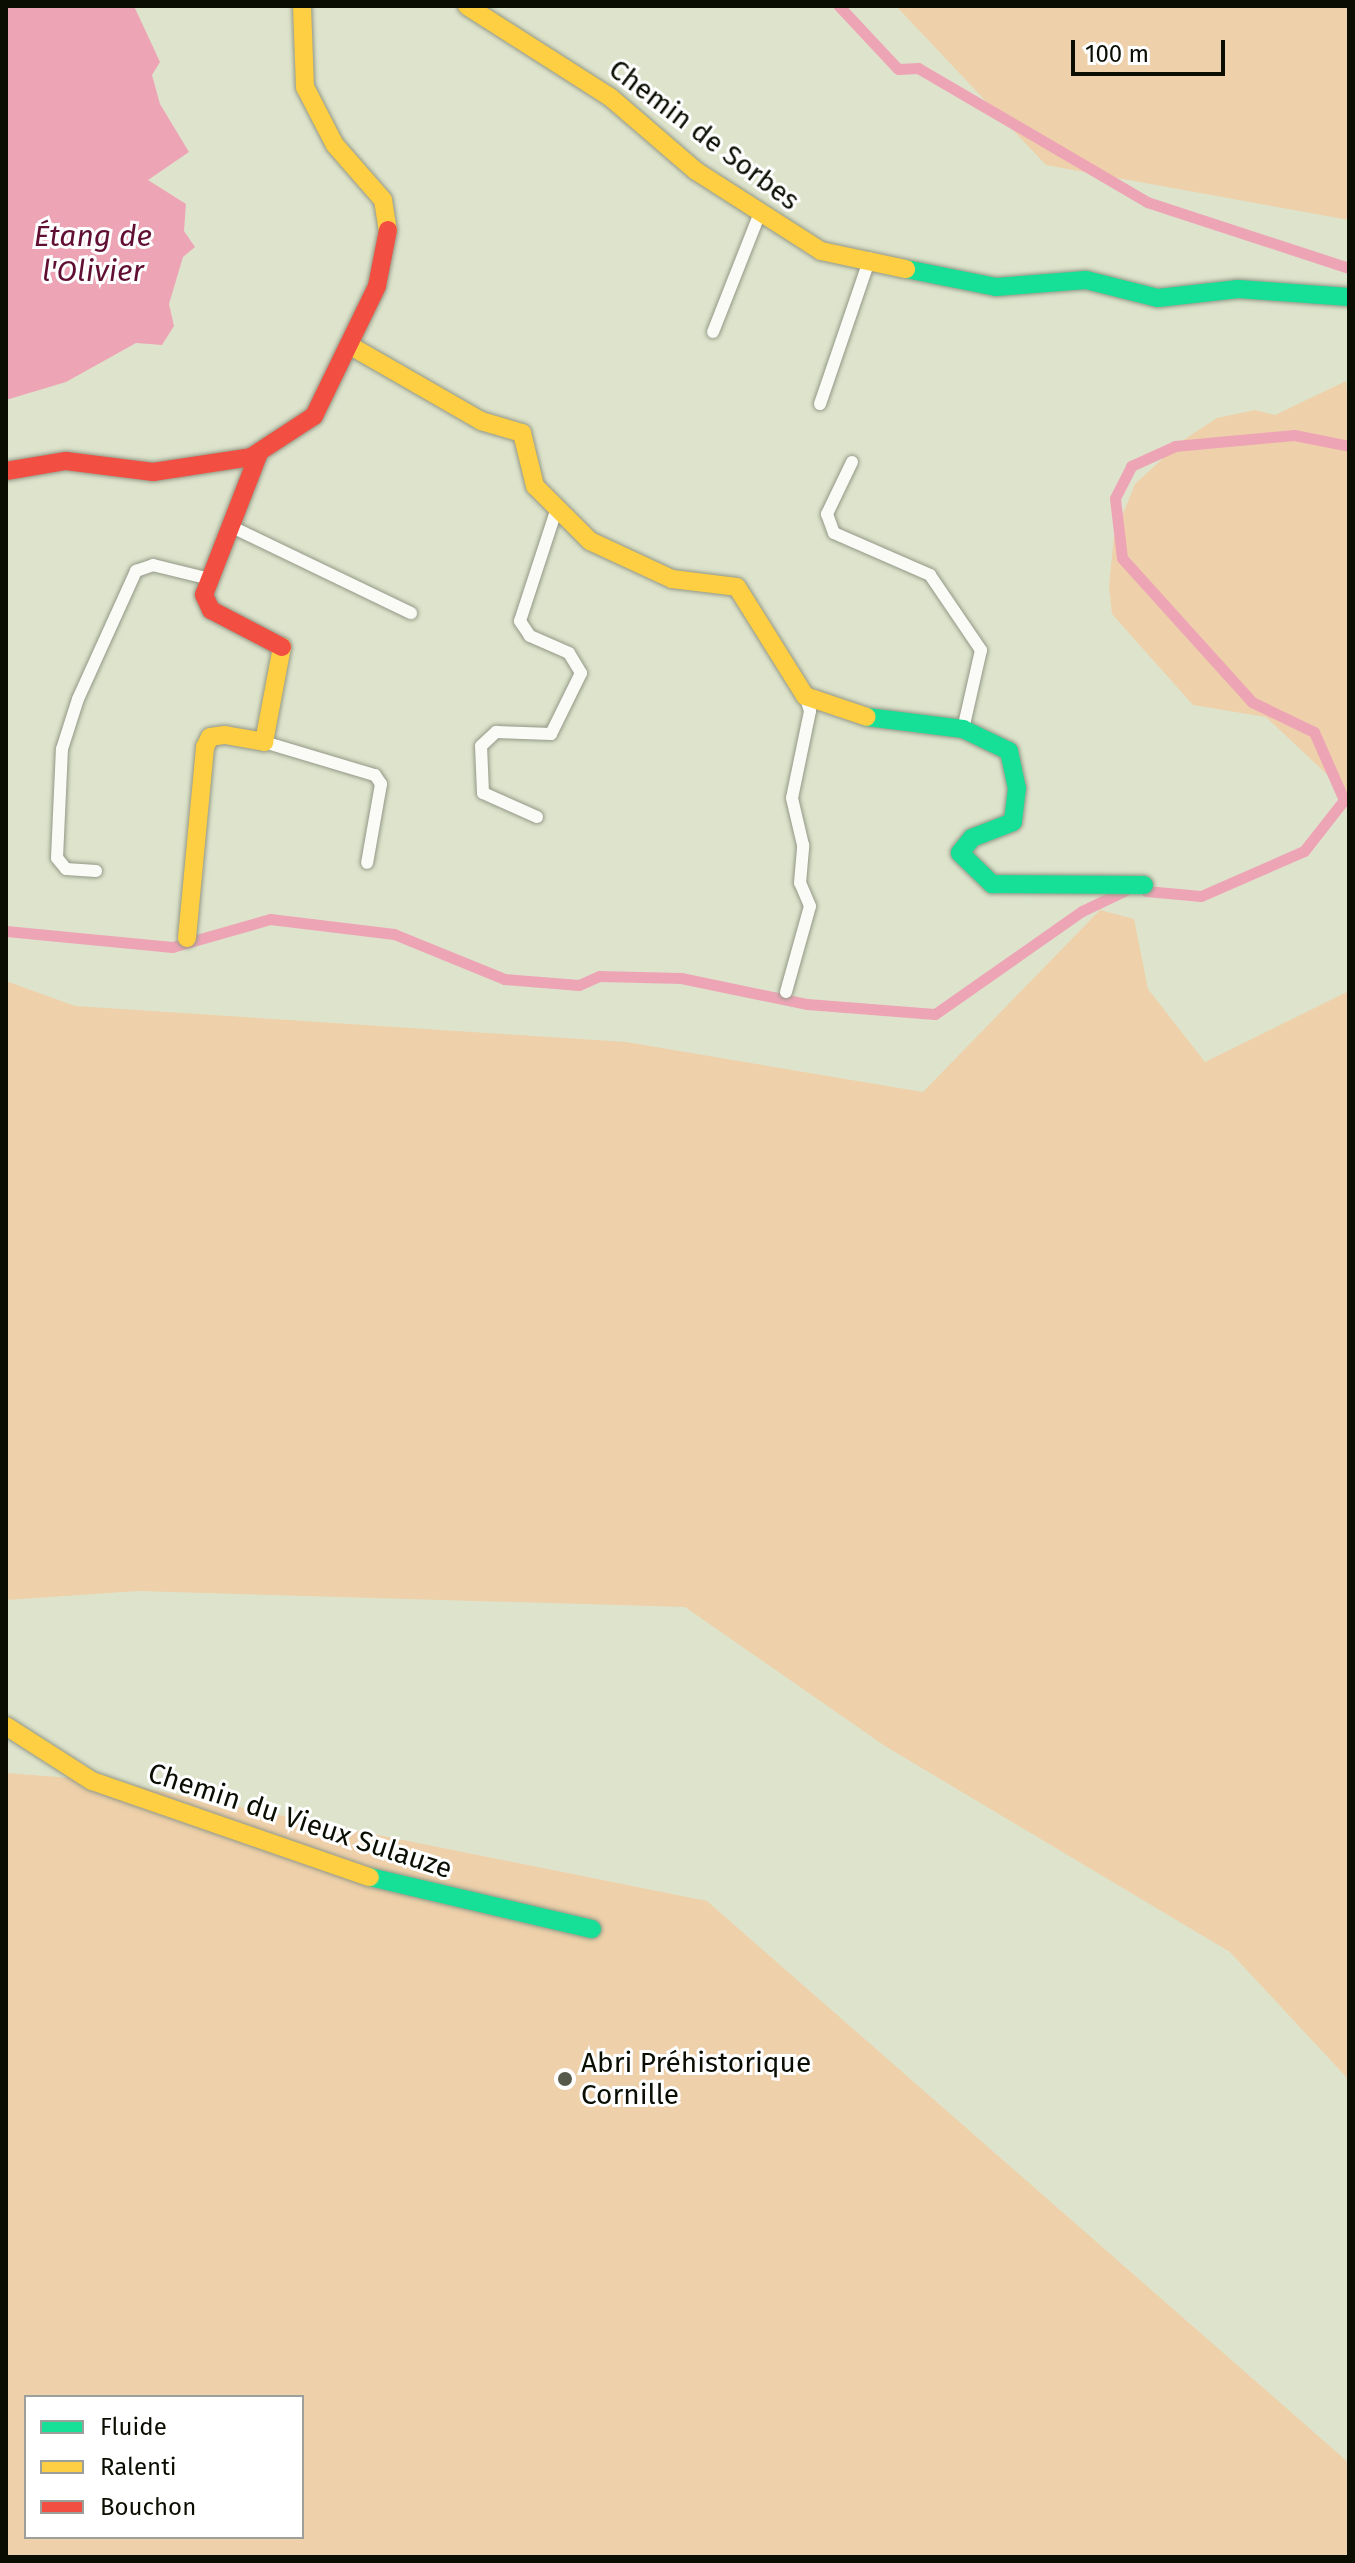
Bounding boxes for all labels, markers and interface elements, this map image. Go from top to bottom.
scale bar [1075,24,1229,74]
text: 100 m [1085,40,1149,68]
street label: Chemin de Sorbes [602,52,806,218]
water label: Étang de l'Olivier [34,218,152,288]
street label: Chemin du Vieux Sulauze [144,1756,456,1886]
place label: Abri Préhistorique Cornille [581,2046,811,2112]
marker: Abri Préhistorique Cornille [556,2070,574,2088]
legend [24,2395,304,2539]
text: Fluide [100,2413,167,2441]
text: Ralenti [100,2453,177,2481]
text: Bouchon [100,2493,196,2521]

